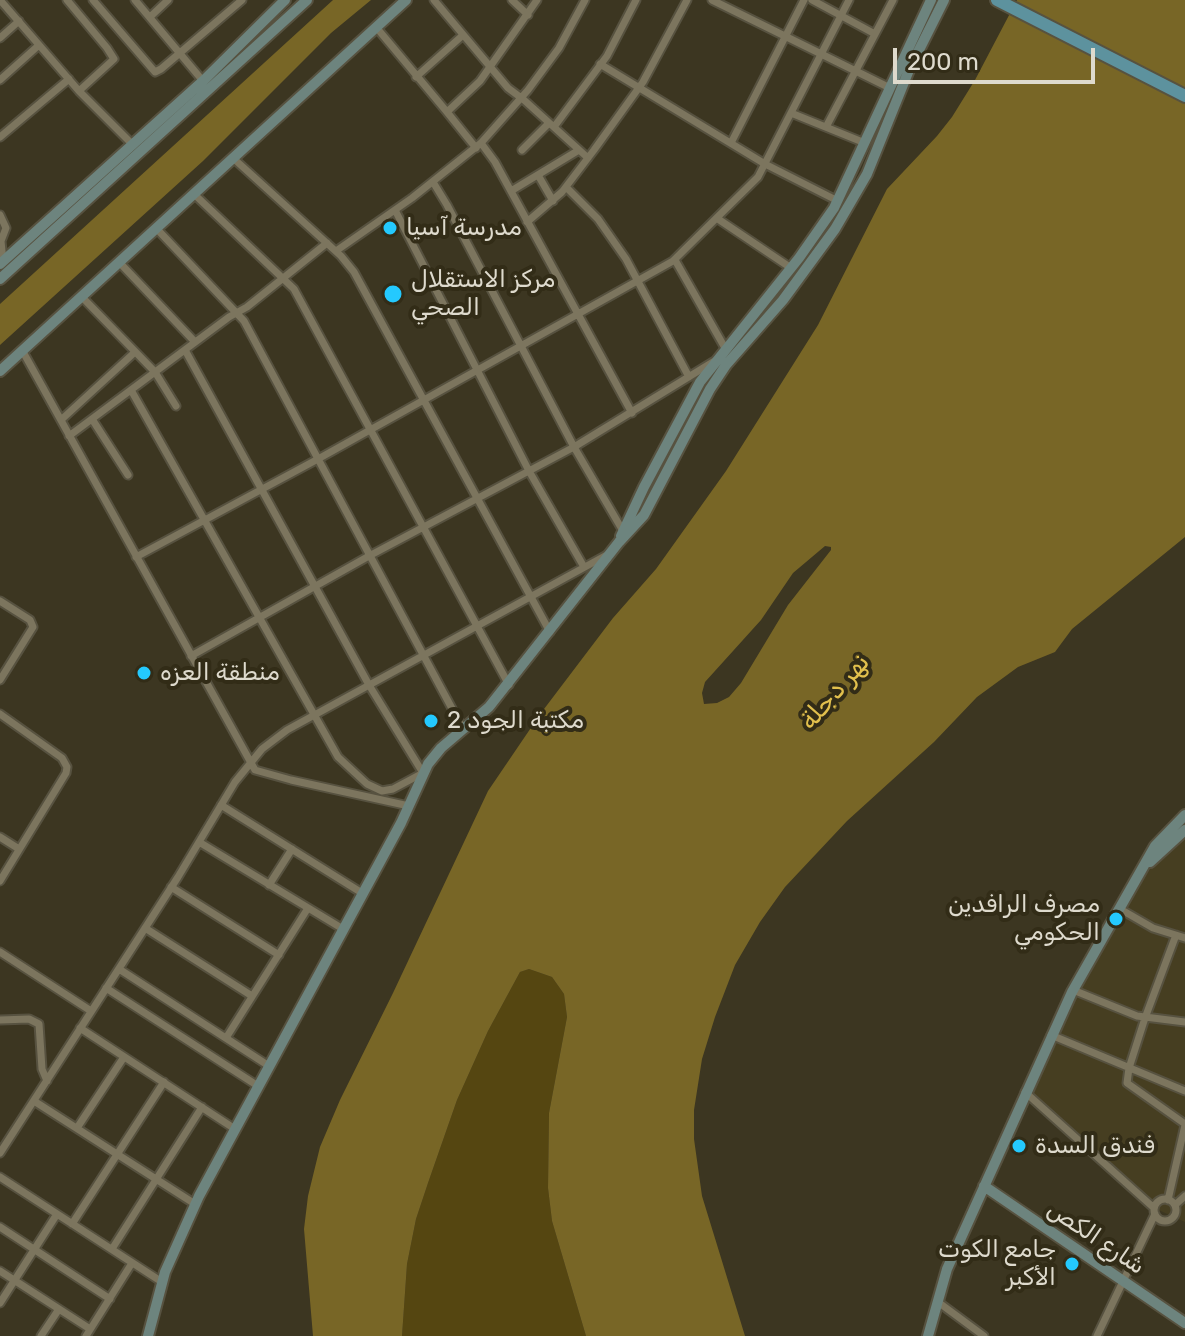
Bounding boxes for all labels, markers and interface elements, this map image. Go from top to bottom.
scale bar [897,32,1099,82]
text: 200 m [907,48,979,76]
place label: مدرسة آسيا [406,214,522,242]
marker: مدرسة آسيا [381,219,399,237]
place label: مركز الاستقلال الصحي [411,266,555,322]
marker: مركز الاستقلال الصحي [382,283,404,305]
water label: نهر دجلة [793,647,877,737]
place label: منطقة العزه [160,659,280,687]
marker: منطقة العزه [135,664,153,682]
place label: مكتبة الجود 2 [447,707,584,735]
marker: مكتبة الجود 2 [422,712,440,730]
place label: مصرف الرافدين الحكومي [948,891,1100,947]
marker: مصرف الرافدين الحكومي [1107,910,1125,928]
place label: فندق السدة [1035,1132,1155,1160]
marker: فندق السدة [1010,1137,1028,1155]
street label: شارع الكص [1042,1195,1150,1281]
place label: جامع الكوت الأكبر [938,1236,1056,1292]
marker: جامع الكوت الأكبر [1063,1255,1081,1273]

